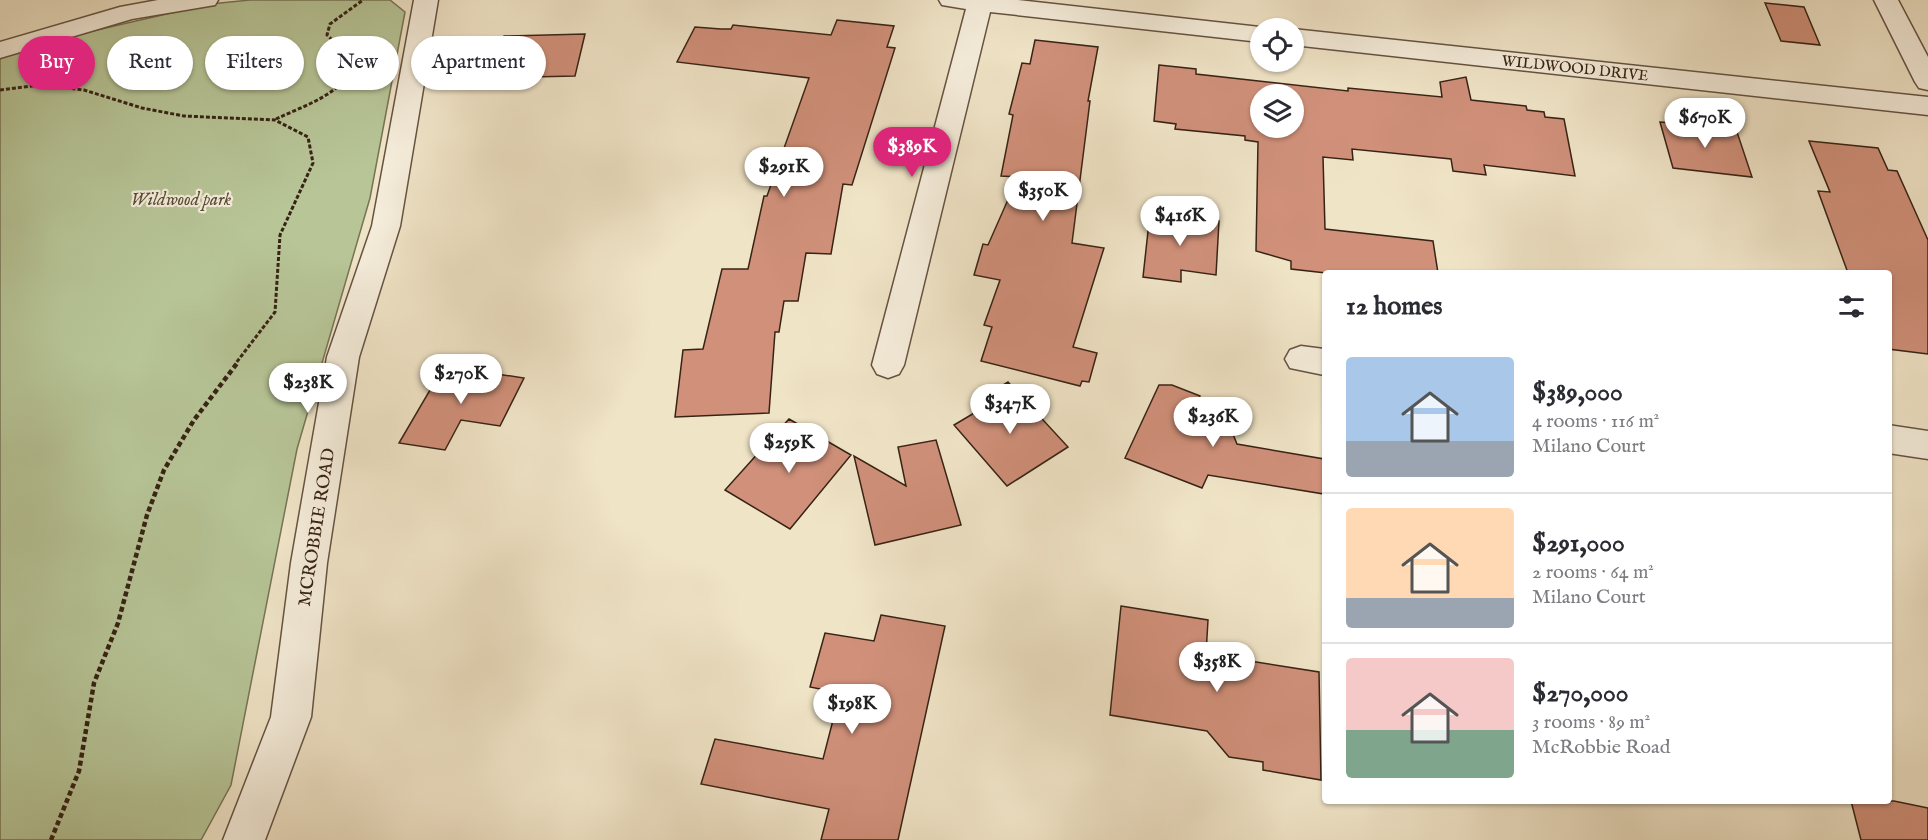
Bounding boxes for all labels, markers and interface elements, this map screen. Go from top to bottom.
map controls [1250,18,1304,138]
button: locate [1250,18,1304,72]
chip: Buy [18,36,95,90]
chip: Rent [107,36,193,90]
chip: Filters [205,36,304,90]
chip: New [316,36,399,90]
chip: Apartment [411,36,546,90]
street label: WILDWOOD DRIVE [1501,51,1649,86]
button: layers [1250,84,1304,138]
pin: $670K [1663,98,1747,149]
text: $670K [1678,105,1732,130]
pin: $389K [870,127,954,178]
text: $389K [887,134,937,159]
pin: $291K [742,147,826,198]
text: $291K [758,154,810,179]
pin: $350K [1001,171,1085,222]
text: $350K [1018,178,1068,203]
park label: Wildwood park [131,189,231,212]
pin: $416K [1138,196,1222,247]
text: $416K [1154,203,1206,228]
text: 12 homes [1346,290,1442,323]
icon: filters [1835,290,1868,323]
pin: $270K [419,354,503,405]
text: $270K [434,361,488,386]
pin: $238K [266,363,350,414]
text: $238K [283,370,333,395]
text: $389,000 [1532,376,1623,409]
icon: home [1394,381,1466,453]
pin: $347K [968,384,1052,435]
text: $347K [984,391,1036,416]
pin: $236K [1171,397,1255,448]
text: $236K [1188,404,1238,429]
text: 4 rooms · 116 m² [1532,409,1659,434]
pin: $259K [747,423,831,474]
text: $259K [764,430,814,455]
text: Milano Court [1532,434,1646,459]
street label: MCROBBIE ROAD [294,446,341,608]
text: $291,000 [1532,527,1625,560]
icon: home [1394,532,1466,604]
text: 2 rooms · 64 m² [1532,560,1654,585]
text: Milano Court [1532,585,1646,610]
pin: $358K [1175,642,1259,693]
text: $358K [1193,649,1241,674]
text: $270,000 [1532,677,1628,710]
icon: home [1394,682,1466,754]
pin: $198K [810,684,894,735]
text: $198K [827,691,877,716]
text: 3 rooms · 89 m² [1532,710,1650,735]
text: McRobbie Road [1532,735,1670,760]

